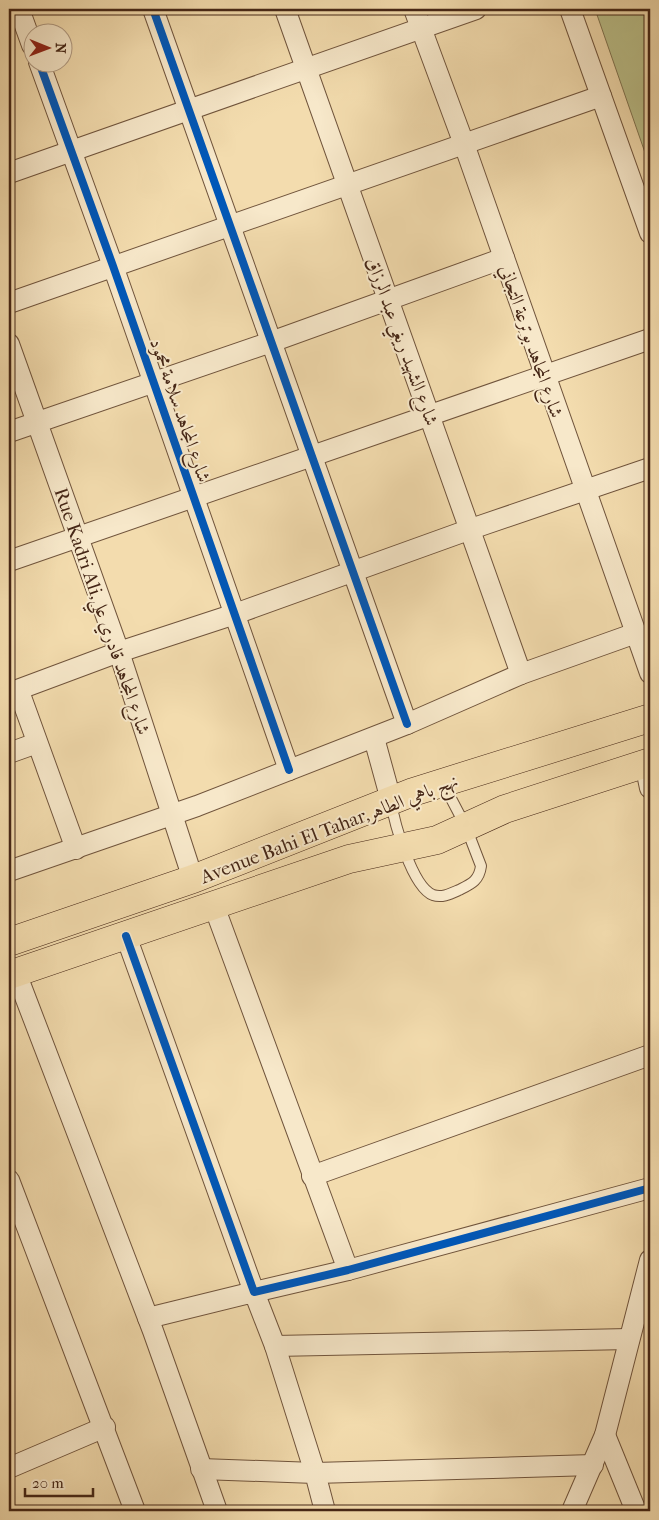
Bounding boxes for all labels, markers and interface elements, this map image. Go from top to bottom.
north arrow [22,22,72,72]
text: N [52,43,69,54]
street label: شارع الشهيد ريغي عبد الرزاق [356,254,443,431]
street label: شارع المجاهد بوترعة التجاني [491,262,568,422]
street label: شارع المجاهد سلامة محمود [141,335,215,486]
street label: Rue Kadri Ali,شارع المجاهد قادري علي [43,485,155,740]
street label: Avenue Bahi El Tahar,نهج باهي الطاهر [197,770,463,894]
scale bar [25,1465,92,1497]
text: 20 m [32,1474,64,1492]

